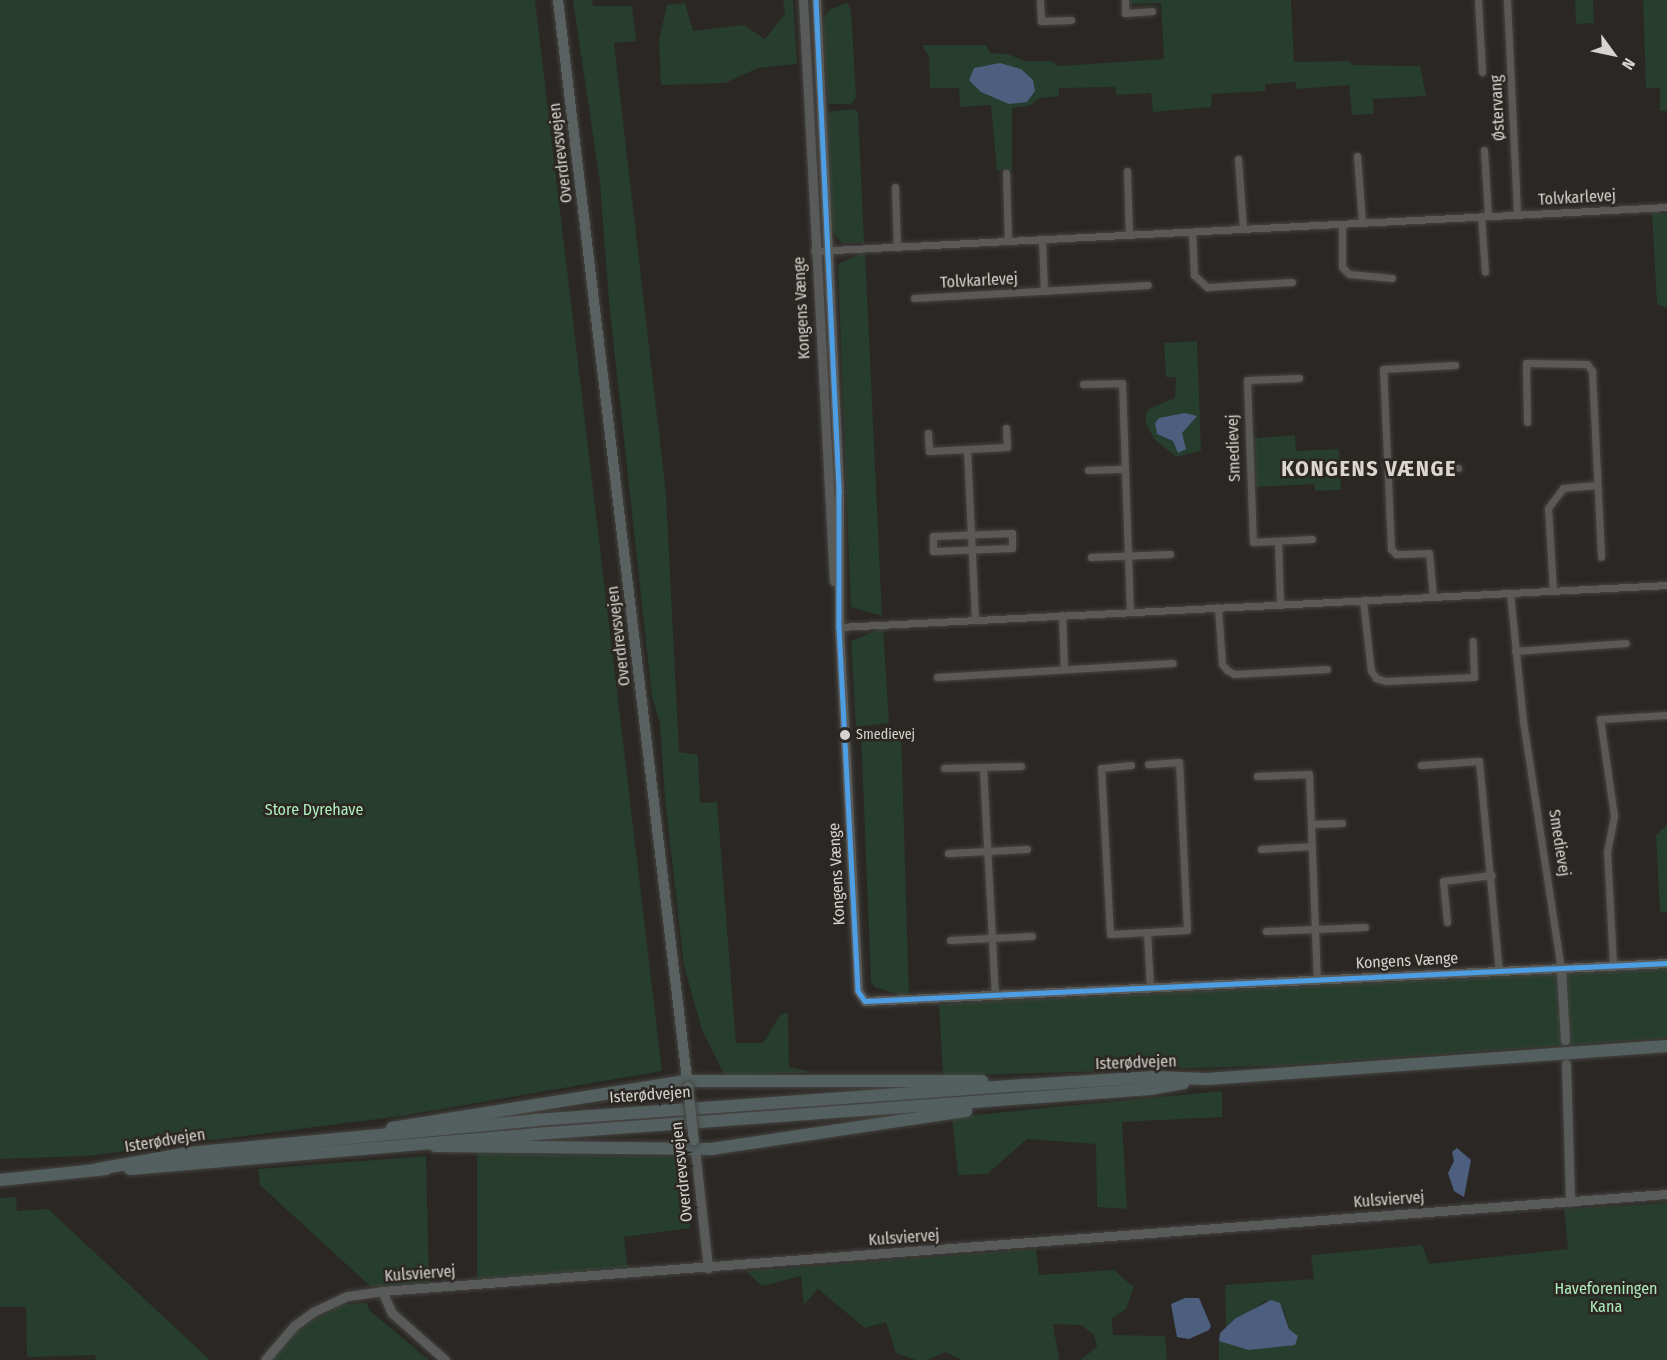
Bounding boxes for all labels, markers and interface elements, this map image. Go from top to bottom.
north arrow [1583,24,1643,84]
text: N [1618,55,1639,73]
street label: Østervang [1487,75,1509,141]
street label: Overdrevsvejen [545,102,577,204]
street label: Tolvkarlevej [1538,186,1616,210]
street label: Kongens Vænge [790,256,814,360]
street label: Tolvkarlevej [940,269,1018,293]
street label: Smedievej [1223,414,1245,482]
district label: KONGENS VÆNGE [1281,456,1457,482]
street label: Overdrevsvejen [603,585,635,687]
place label: Smedievej [856,727,915,743]
marker: Smedievej [839,729,851,741]
park label: Store Dyrehave [265,800,363,820]
street label: Smedievej [1544,808,1574,878]
street label: Kongens Vænge [825,822,849,926]
street label: Kongens Vænge [1355,949,1459,973]
street label: Isterødvejen [1095,1052,1177,1074]
street label: Isterødvejen [609,1083,691,1107]
street label: Overdrevsvejen [667,1121,697,1223]
street label: Isterødvejen [123,1125,207,1157]
street label: Kulsviervej [1353,1188,1425,1212]
street label: Kulsviervej [868,1226,940,1250]
street label: Kulsviervej [384,1262,456,1286]
park label: Haveforeningen Kana [1555,1279,1657,1317]

